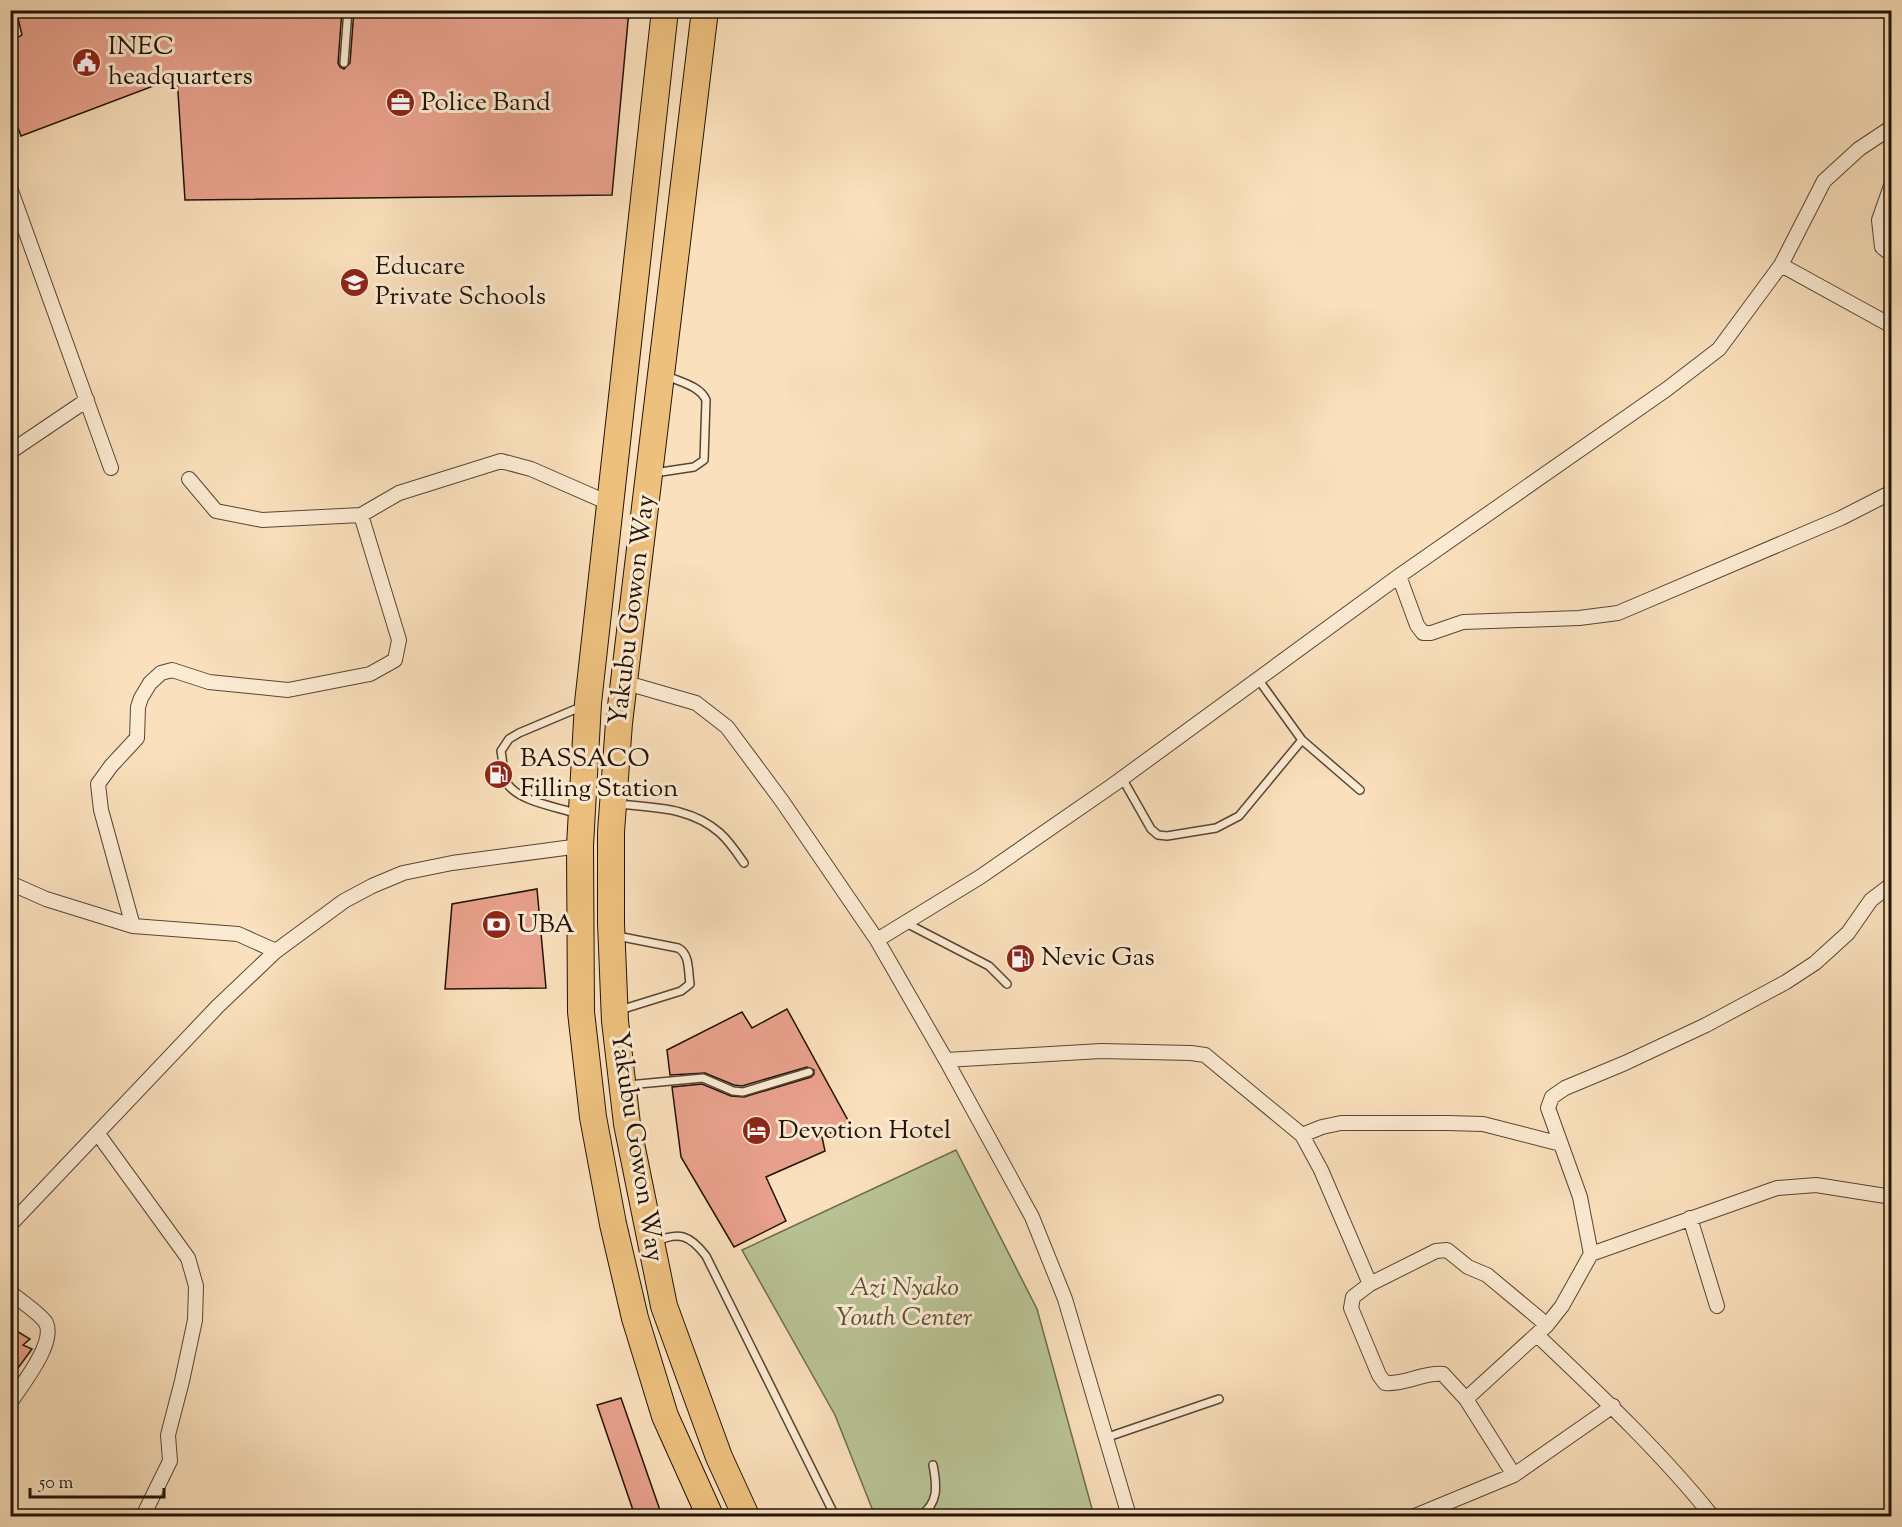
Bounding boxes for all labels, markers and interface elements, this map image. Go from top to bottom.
place label: INEC headquarters [108,29,253,96]
public building icon: INEC headquarters [71,46,103,78]
place label: Police Band [421,85,551,122]
office icon: Police Band [384,87,416,119]
place label: Educare Private Schools [375,249,546,316]
school or university icon: Educare Private Schools [338,266,370,298]
street label: Yakubu Gowon Way [600,492,666,728]
place label: BASSACO Filling Station [520,741,678,808]
fuel station icon: BASSACO Filling Station [483,758,515,790]
place label: UBA [517,907,575,944]
bank icon: UBA [480,909,512,941]
place label: Nevic Gas [1041,940,1155,977]
fuel station icon: Nevic Gas [1004,942,1036,974]
street label: Yakubu Gowon Way [600,1029,672,1265]
place label: Devotion Hotel [778,1113,951,1150]
hotel icon: Devotion Hotel [741,1115,773,1147]
park label: Azi Nyako Youth Center [836,1270,972,1337]
scale bar [30,1461,164,1499]
text: 50 m [38,1471,74,1497]

